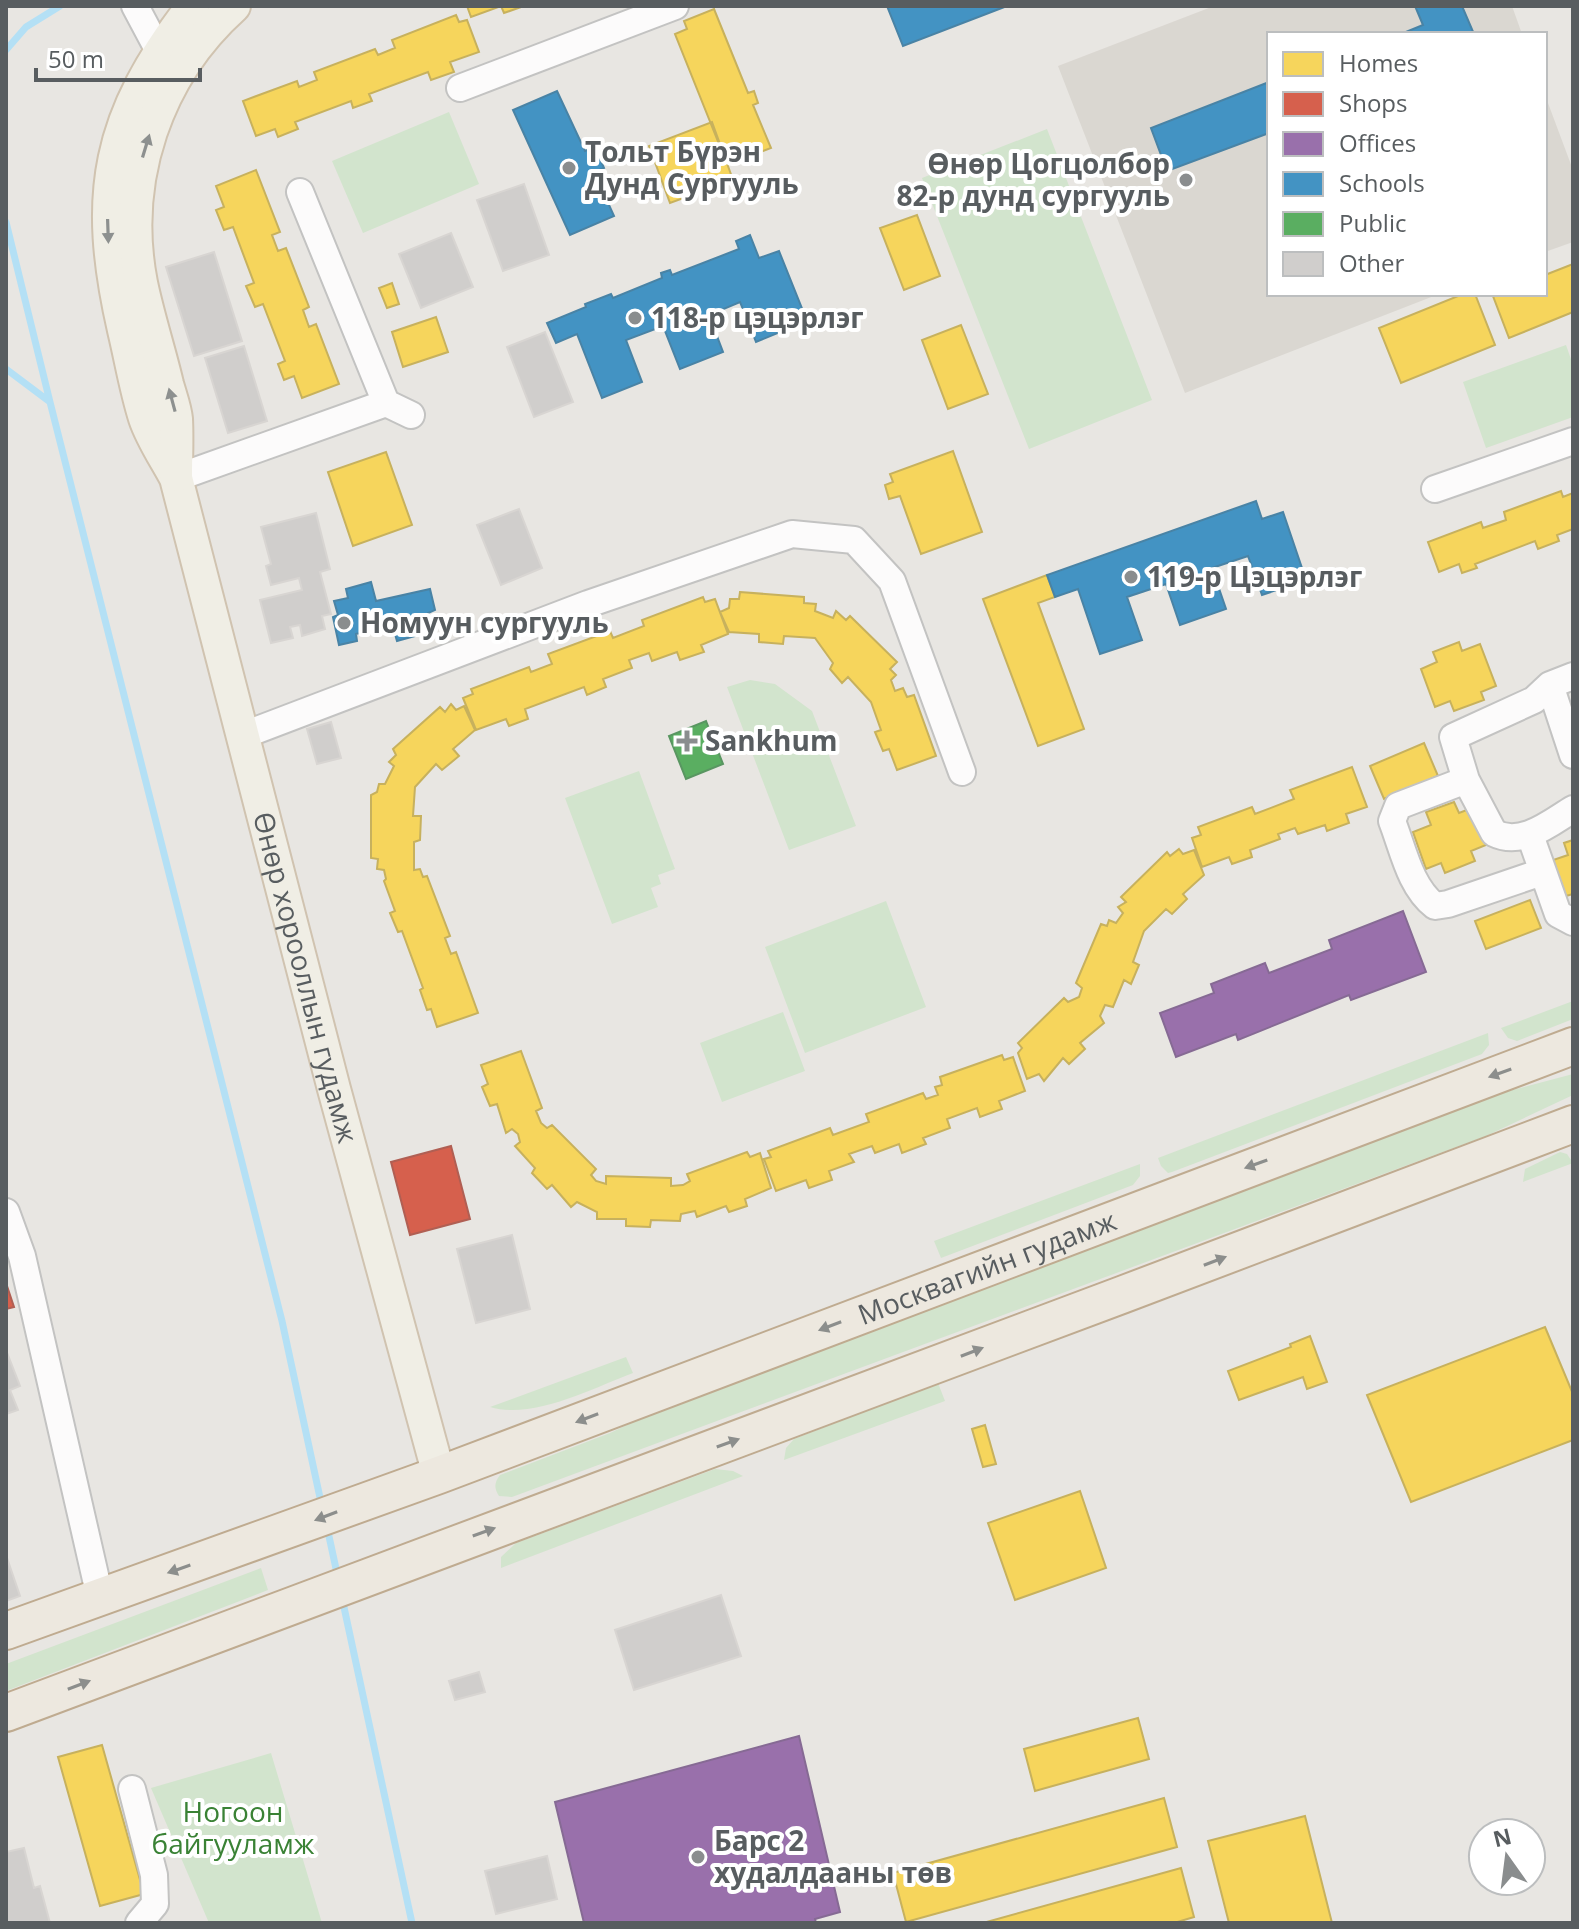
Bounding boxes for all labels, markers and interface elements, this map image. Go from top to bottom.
scale bar [36,32,200,82]
legend [1267,32,1547,296]
text: 50 m [48,42,104,75]
text: Homes [1339,46,1418,79]
text: Shops [1339,86,1407,119]
text: Offices [1339,126,1416,159]
place label: Тольт Бүрэн Дунд Сургууль [585,132,799,202]
one-way arrow [140,133,153,157]
place label: Өнөр Цогцолбор 82-р дунд сургууль [897,144,1170,214]
marker: Тольт Бүрэн Дунд Сургууль [560,159,578,177]
text: Schools [1339,166,1425,199]
marker: Өнөр Цогцолбор 82-р дунд сургууль [1177,171,1195,189]
text: Public [1339,206,1406,239]
one-way arrow [102,219,114,244]
text: Other [1339,246,1404,279]
place label: 118-р цэцэрлэг [651,298,864,336]
marker: 118-р цэцэрлэг [626,309,644,327]
one-way arrow [165,388,177,413]
place label: 119-р Цэцэрлэг [1147,557,1362,595]
marker: 119-р Цэцэрлэг [1122,568,1140,586]
place label: Номуун сургууль [360,603,609,641]
marker: Номуун сургууль [335,614,353,632]
place label: Sankhum [705,721,837,759]
marker: Sankhum [676,730,698,752]
street label: Өнөр хорооллын гудамж [245,808,368,1147]
one-way arrow [1488,1067,1512,1080]
one-way arrow [1244,1158,1268,1171]
street label: Москвагийн гудамж [852,1201,1121,1333]
one-way arrow [1203,1254,1227,1267]
one-way arrow [818,1320,842,1333]
one-way arrow [960,1346,984,1358]
one-way arrow [575,1412,599,1425]
one-way arrow [716,1437,740,1449]
one-way arrow [314,1510,338,1523]
one-way arrow [472,1525,496,1538]
one-way arrow [167,1564,191,1576]
one-way arrow [67,1678,91,1691]
park label: Ногоон байгууламж [152,1792,315,1862]
north arrow [1467,1817,1547,1897]
text: N [1490,1820,1514,1853]
place label: Барс 2 худалдааны төв [714,1821,952,1891]
marker: Барс 2 худалдааны төв [689,1848,707,1866]

